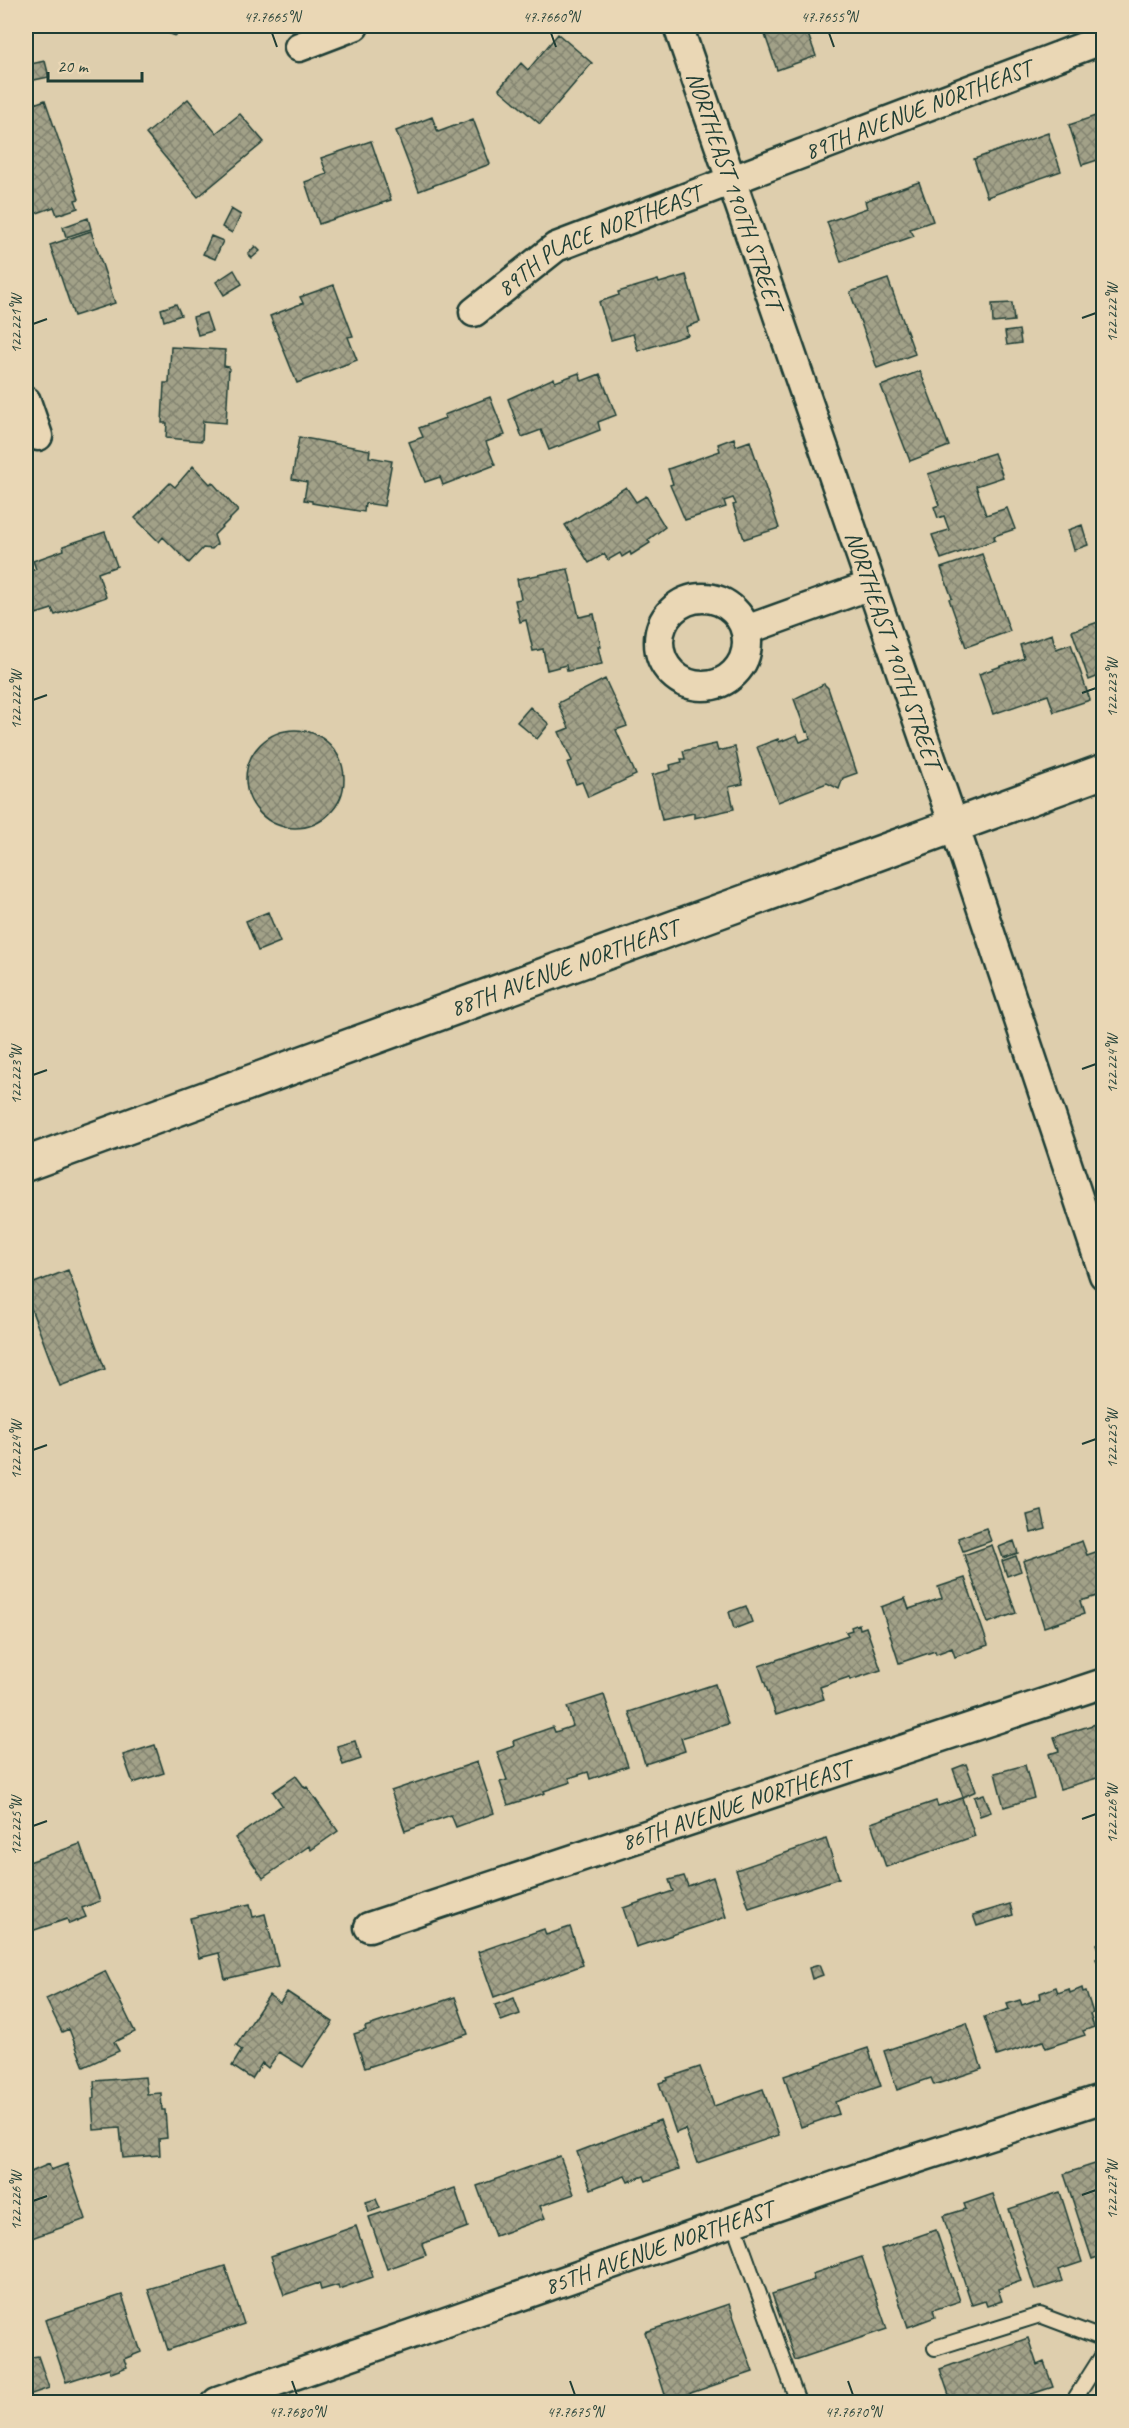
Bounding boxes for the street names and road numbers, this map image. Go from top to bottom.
street label: 89TH AVENUE NORTHEAST [800,51,1041,166]
street label: NORTHEAST 190TH STREET [680,68,792,319]
street label: 89TH PLACE NORTHEAST [491,176,711,303]
street label: NORTHEAST 190TH STREET [839,527,950,778]
street label: 88TH AVENUE NORTHEAST [446,911,687,1023]
street label: 86TH AVENUE NORTHEAST [617,1751,860,1857]
street label: 85TH AVENUE NORTHEAST [540,2192,782,2301]

